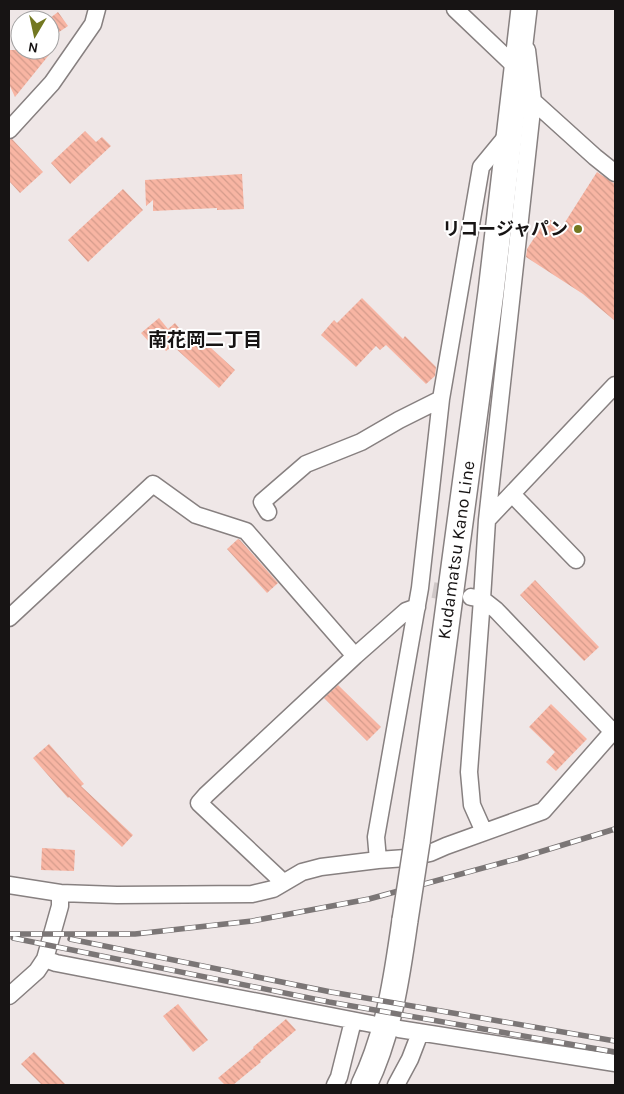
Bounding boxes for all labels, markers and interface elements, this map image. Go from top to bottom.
north arrow [10,10,60,60]
text: N [27,38,39,57]
place label: リコージャパン [442,218,568,240]
marker: リコージャパン [572,223,584,235]
district label: 南花岡二丁目 [148,329,262,351]
street label: Kudamatsu Kano Line [433,459,479,641]

